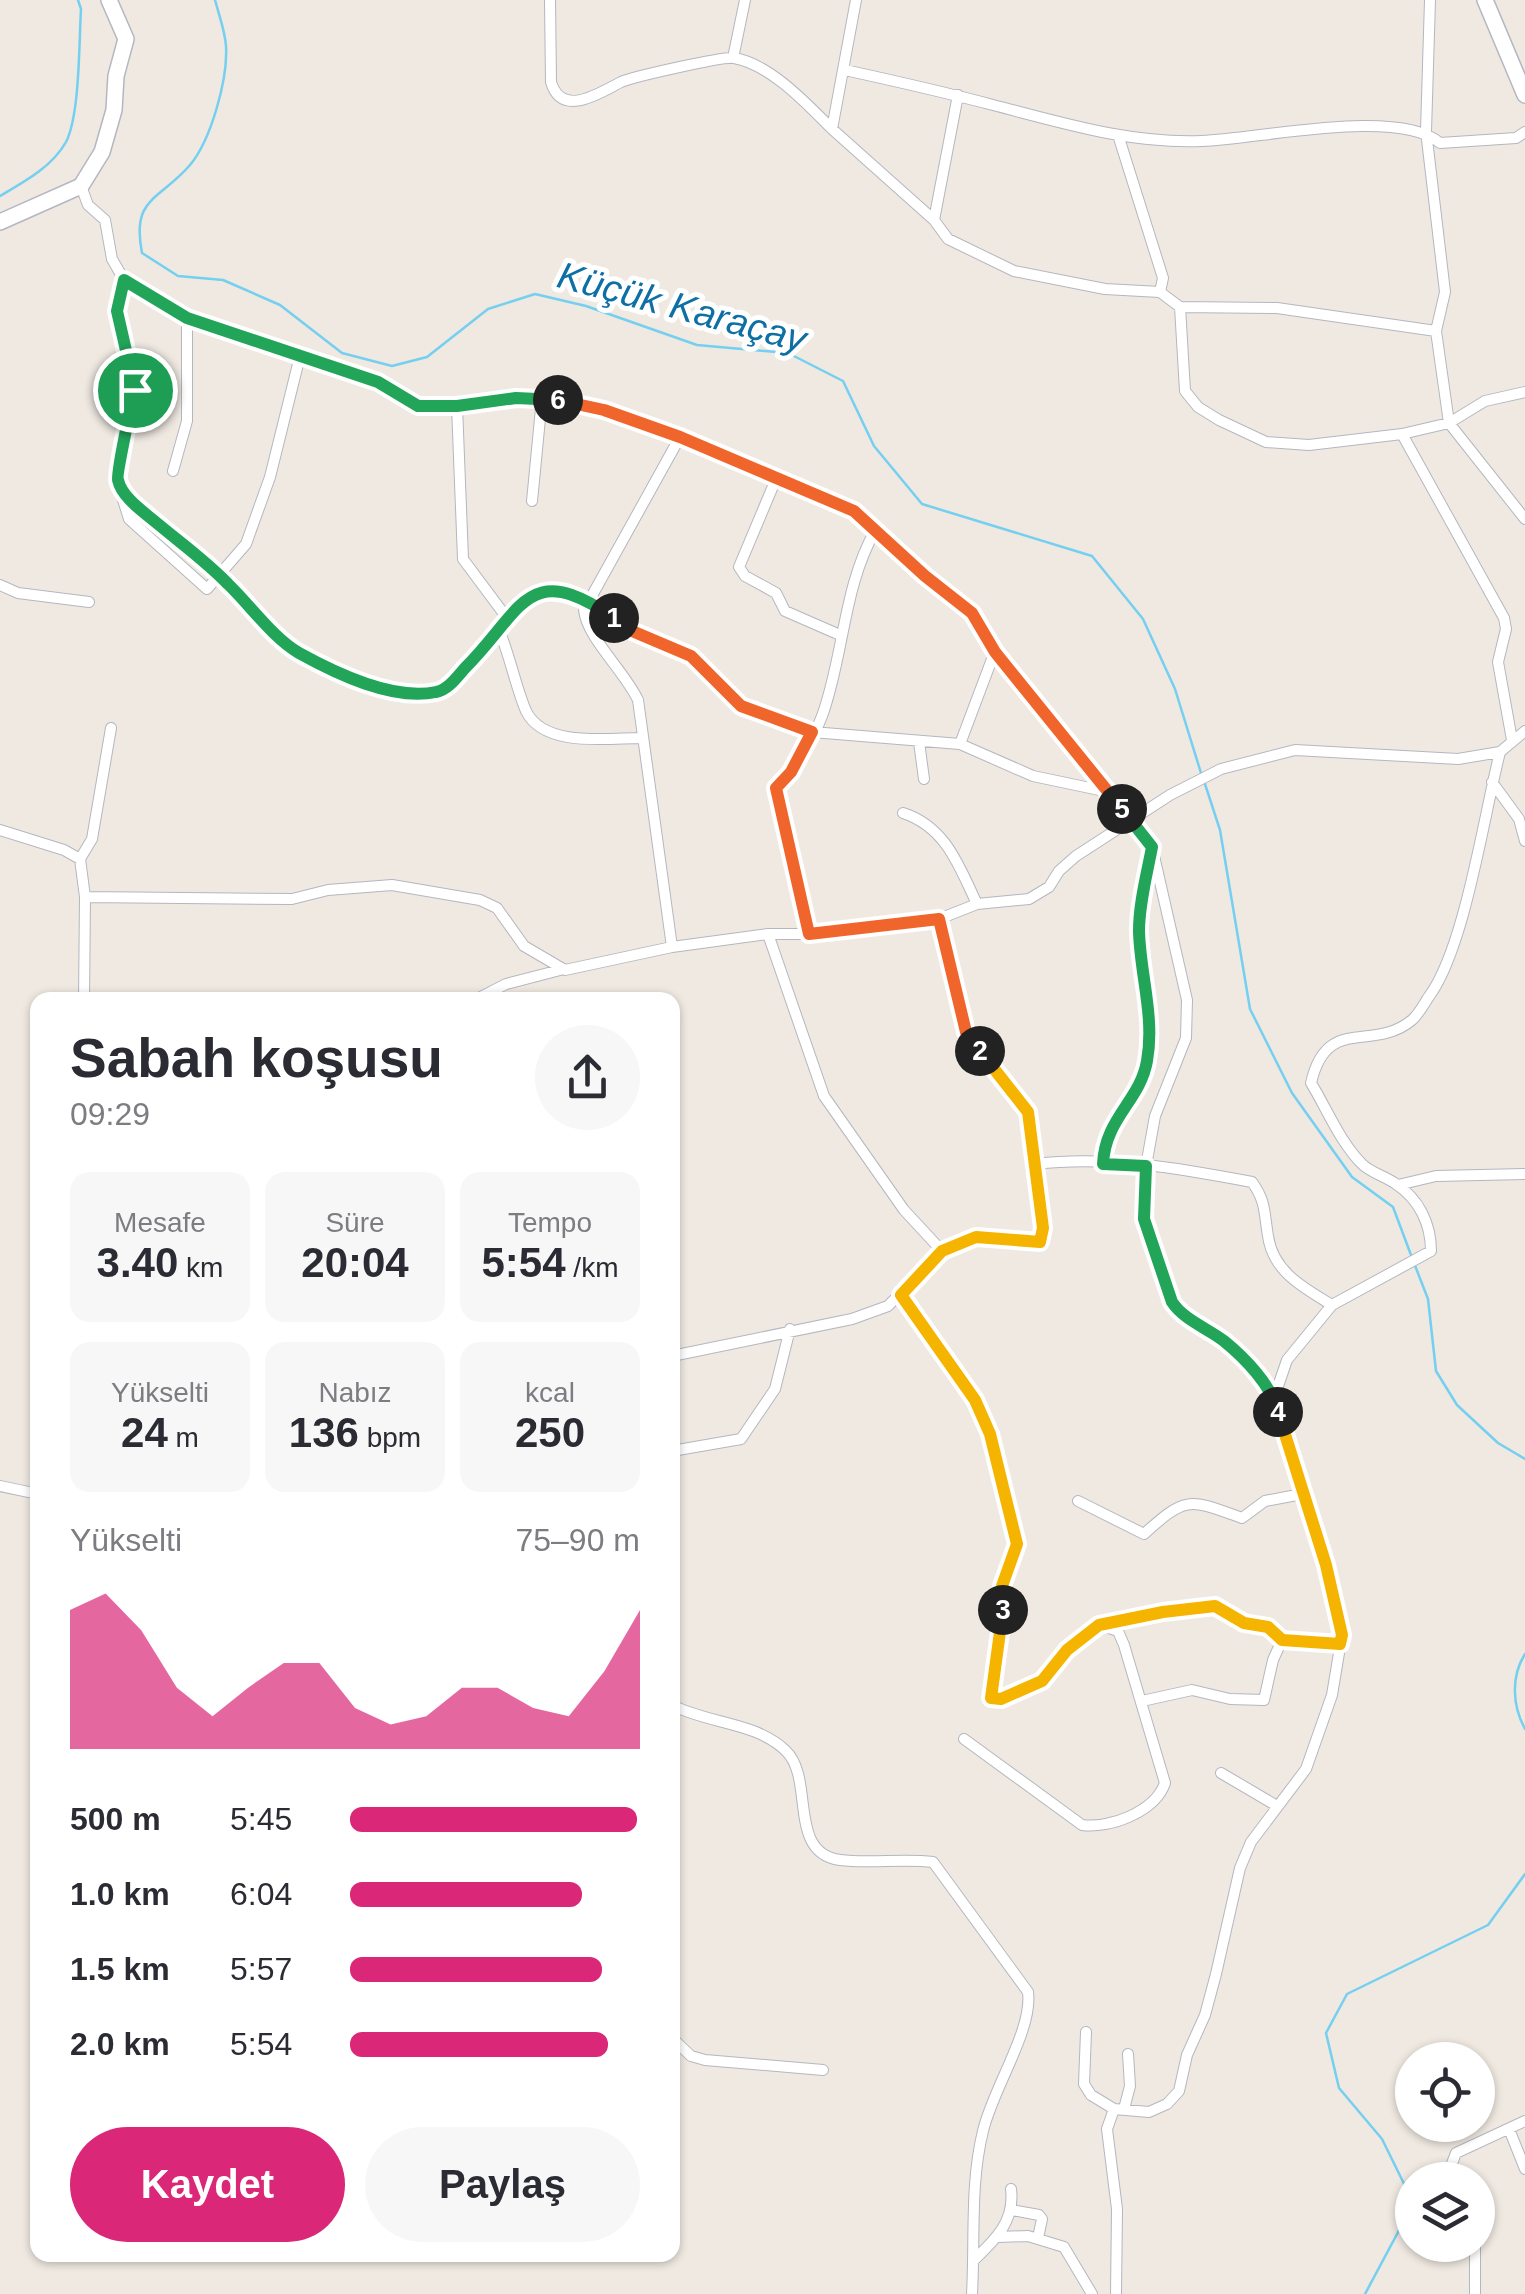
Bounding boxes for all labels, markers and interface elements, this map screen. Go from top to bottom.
water label: Küçük Karaçay [553,254,813,361]
pin [93,348,178,433]
icon: arrive [108,363,163,418]
pin: 6 [533,375,583,425]
text: 6 [550,384,566,415]
pin: 1 [589,593,639,643]
text: 1 [606,602,622,633]
pin: 5 [1097,784,1147,834]
text: 5 [1114,793,1130,824]
button: share [535,1025,640,1130]
pin: 2 [955,1026,1005,1076]
text: Sabah koşusu [70,1027,443,1089]
text: 2 [972,1035,988,1066]
text: 09:29 [70,1096,150,1132]
text: Mesafe [114,1207,206,1238]
text: Süre [325,1207,385,1238]
text: Tempo [508,1207,592,1238]
text: 3.40 [97,1239,178,1286]
text: 20:04 [301,1239,409,1286]
text: 5:54 [482,1239,566,1286]
text: km [178,1252,223,1283]
text: /km [566,1252,618,1283]
text: Yükselti [111,1377,209,1408]
text: Nabız [318,1377,392,1408]
text: kcal [525,1377,575,1408]
pin: 4 [1253,1387,1303,1437]
text: 4 [1270,1396,1286,1427]
text: 24 [121,1409,168,1456]
text: 136 [289,1409,359,1456]
text: 250 [515,1409,585,1456]
text: m [168,1422,199,1453]
text: bpm [359,1422,421,1453]
text: Yükselti [70,1522,182,1558]
text: 75–90 m [515,1522,640,1558]
pin: 3 [978,1585,1028,1635]
text: 3 [995,1594,1011,1625]
text: 500 m [70,1801,161,1837]
text: 5:45 [230,1801,292,1837]
text: 1.0 km [70,1876,170,1912]
text: 6:04 [230,1876,292,1912]
text: 1.5 km [70,1951,170,1987]
text: 5:57 [230,1951,292,1987]
text: 2.0 km [70,2026,170,2062]
text: 5:54 [230,2026,292,2062]
map controls [1395,2042,1495,2262]
button: locate [1395,2042,1495,2142]
button: Kaydet [70,2127,345,2242]
button: Paylaş [365,2127,640,2242]
button: layers [1395,2162,1495,2262]

